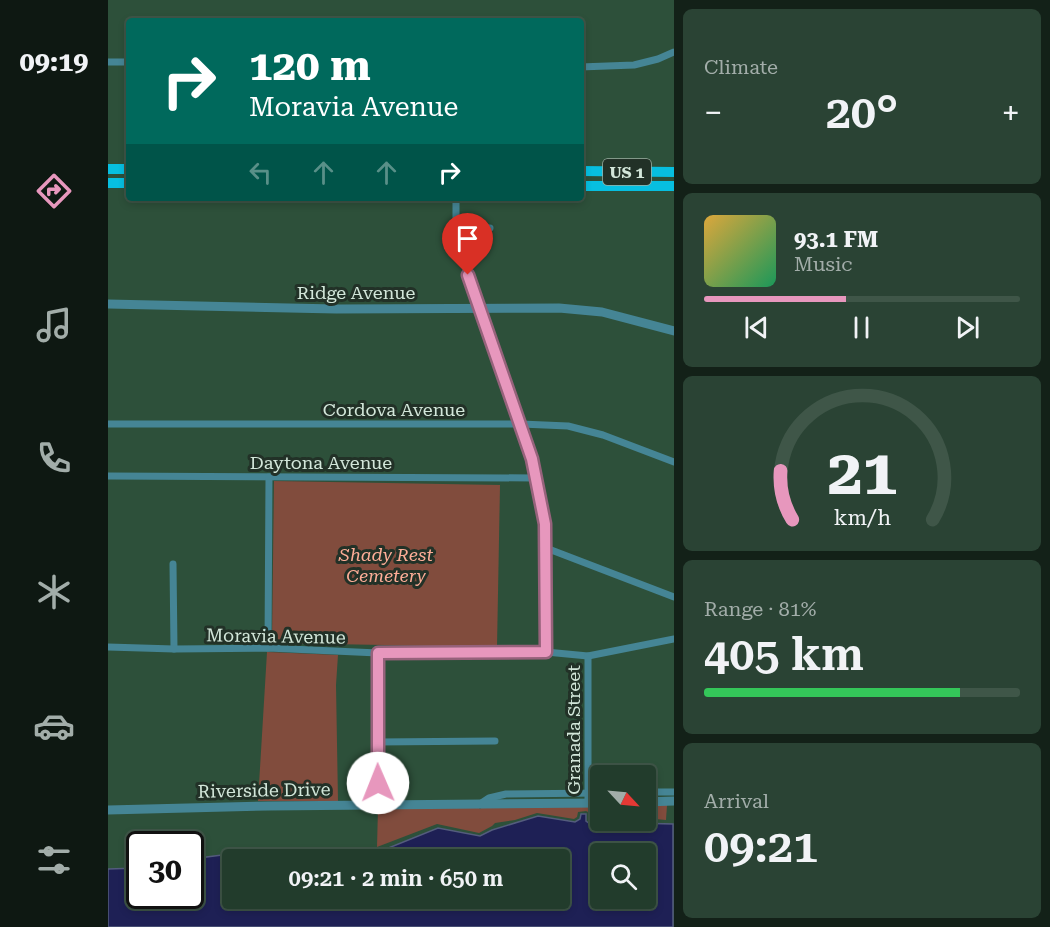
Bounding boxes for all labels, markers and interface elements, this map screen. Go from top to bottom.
text: 120 m [249,41,371,90]
icon: right [150,42,228,120]
text: 09:19 [20,46,88,78]
text: Climate [704,55,778,79]
text: 20° [826,86,898,139]
text: Moravia Avenue [249,91,458,123]
text: − [704,93,722,132]
text: + [1002,93,1020,132]
icon: left [244,156,277,189]
icon: ahead [307,156,340,189]
icon: ahead [370,156,403,189]
icon: right [433,156,466,189]
road number: US 1 [603,159,651,185]
icon: directions [33,170,75,212]
pin [442,213,493,275]
icon: arrive [451,222,484,255]
text: 93.1 FM [794,227,878,252]
text: Music [794,252,853,276]
street label: Ridge Avenue [297,282,415,303]
icon: music [33,304,75,346]
icon: previous [740,311,773,344]
icon: pause [845,311,878,344]
icon: next [951,311,984,344]
street label: Cordova Avenue [323,399,465,420]
icon: phone [33,437,75,479]
text: 21 [827,437,897,510]
street label: Daytona Avenue [250,452,392,473]
text: km/h [833,506,891,531]
park label: Shady Rest Cemetery [338,544,433,586]
icon: climate [33,571,75,613]
text: Range · 81% [704,597,816,621]
street label: Moravia Avenue [206,624,346,648]
text: 405 km [704,628,864,681]
street label: Granada Street [563,665,584,795]
icon: car [33,705,75,747]
position arrow [346,751,410,815]
north arrow [590,765,656,831]
map controls [590,765,656,909]
street label: Riverside Drive [197,778,331,802]
text: Arrival [704,789,769,813]
text: 09:21 [704,820,818,873]
speed limit sign: 30 [126,831,204,909]
icon: filters [33,839,75,881]
button: search [590,843,656,909]
text: 09:21 · 2 min · 650 m [289,866,503,891]

